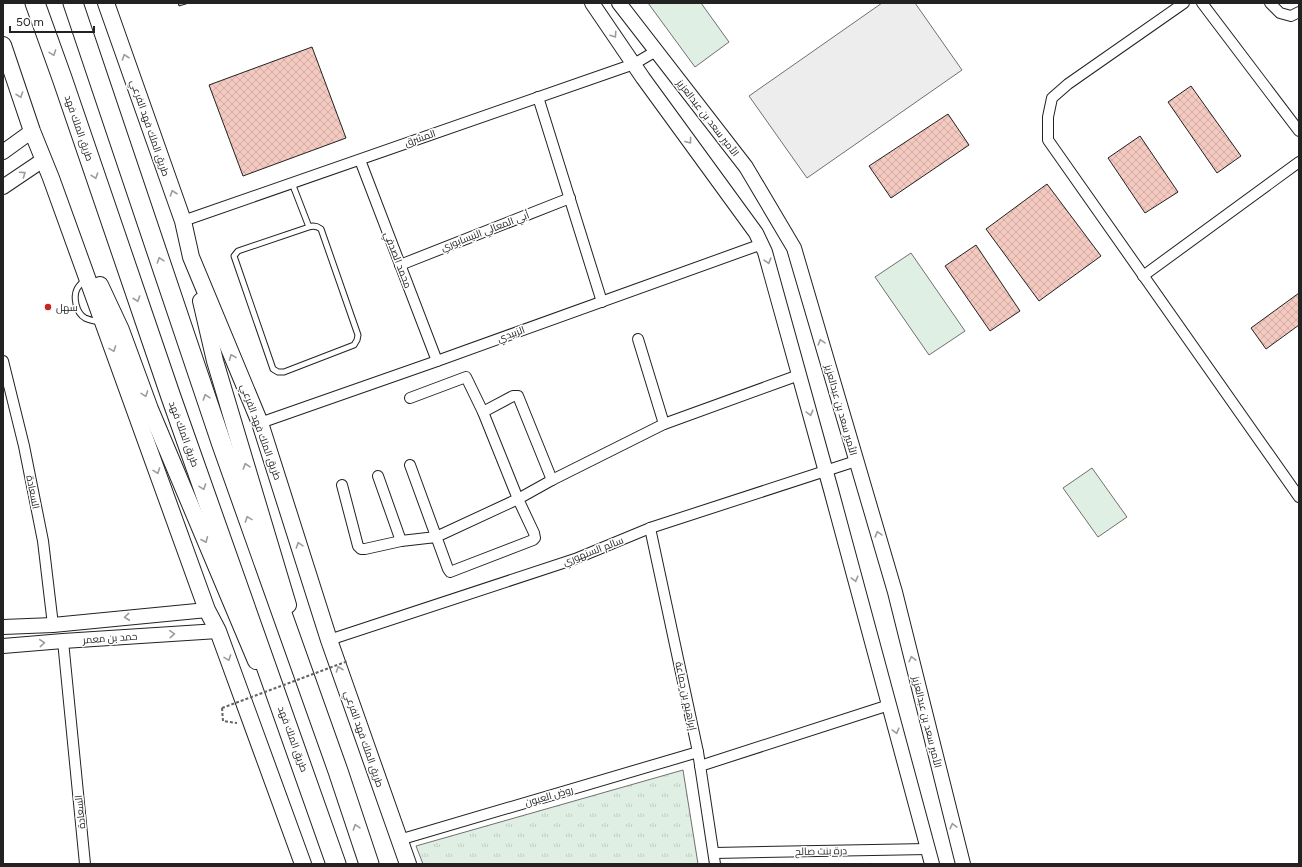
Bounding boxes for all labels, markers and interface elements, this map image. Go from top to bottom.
scale bar [10,8,94,34]
text: 50 m [16,15,44,29]
one-way arrow [609,31,617,38]
one-way arrow [48,49,56,56]
one-way arrow [121,54,129,61]
street label: الأمير سعد بن عبدالعزيز [673,76,742,159]
street label: طريق الملك فهد الفرعي [126,78,173,178]
one-way arrow [15,92,24,99]
street label: طريق الملك فهد [62,93,96,163]
street label: المشرق [403,127,437,149]
one-way arrow [684,137,691,144]
one-way arrow [19,171,26,179]
one-way arrow [90,172,99,179]
one-way arrow [169,189,177,196]
street label: أبي المعالي النيسابوري [439,208,532,255]
street label: محمد الصدفي [380,230,415,290]
one-way arrow [156,257,165,264]
one-way arrow [763,257,772,264]
one-way arrow [133,295,141,302]
place label: سهل [56,301,78,314]
marker: سهل [43,302,53,312]
street label: الزبيدي [495,323,527,346]
one-way arrow [817,339,826,346]
one-way arrow [108,345,117,352]
one-way arrow [229,353,237,360]
street label: الأمير سعد بن عبدالعزيز [822,362,860,457]
street label: طريق الملك فهد الفرعي [237,382,284,482]
one-way arrow [140,390,148,397]
one-way arrow [202,393,210,400]
street label: طريق الملك فهد [166,399,202,469]
one-way arrow [805,409,814,416]
one-way arrow [242,463,251,470]
one-way arrow [153,467,161,474]
street label: السعادة [23,474,43,510]
one-way arrow [199,484,207,491]
one-way arrow [245,516,253,523]
one-way arrow [874,531,883,538]
street label: سالم السنهوري [561,533,626,569]
one-way arrow [200,536,208,543]
one-way arrow [295,542,304,549]
one-way arrow [850,575,859,582]
one-way arrow [124,613,130,622]
one-way arrow [168,629,175,638]
street label: حمد بن معمر [81,630,138,646]
one-way arrow [39,638,45,647]
one-way arrow [223,655,231,662]
one-way arrow [908,656,916,663]
street label: إبراهيم بن جماعة [671,660,700,732]
one-way arrow [336,665,344,672]
street label: الأمير سعد بن عبدالعزيز [909,674,945,769]
street label: طريق الملك فهد الفرعي [340,689,387,789]
street label: طريق الملك فهد [275,704,311,774]
one-way arrow [891,728,900,735]
street label: روض العيون [523,783,575,809]
street label: السعادة [72,794,88,830]
one-way arrow [950,823,958,829]
one-way arrow [352,824,361,831]
street label: درة بنت صالح [795,844,847,858]

